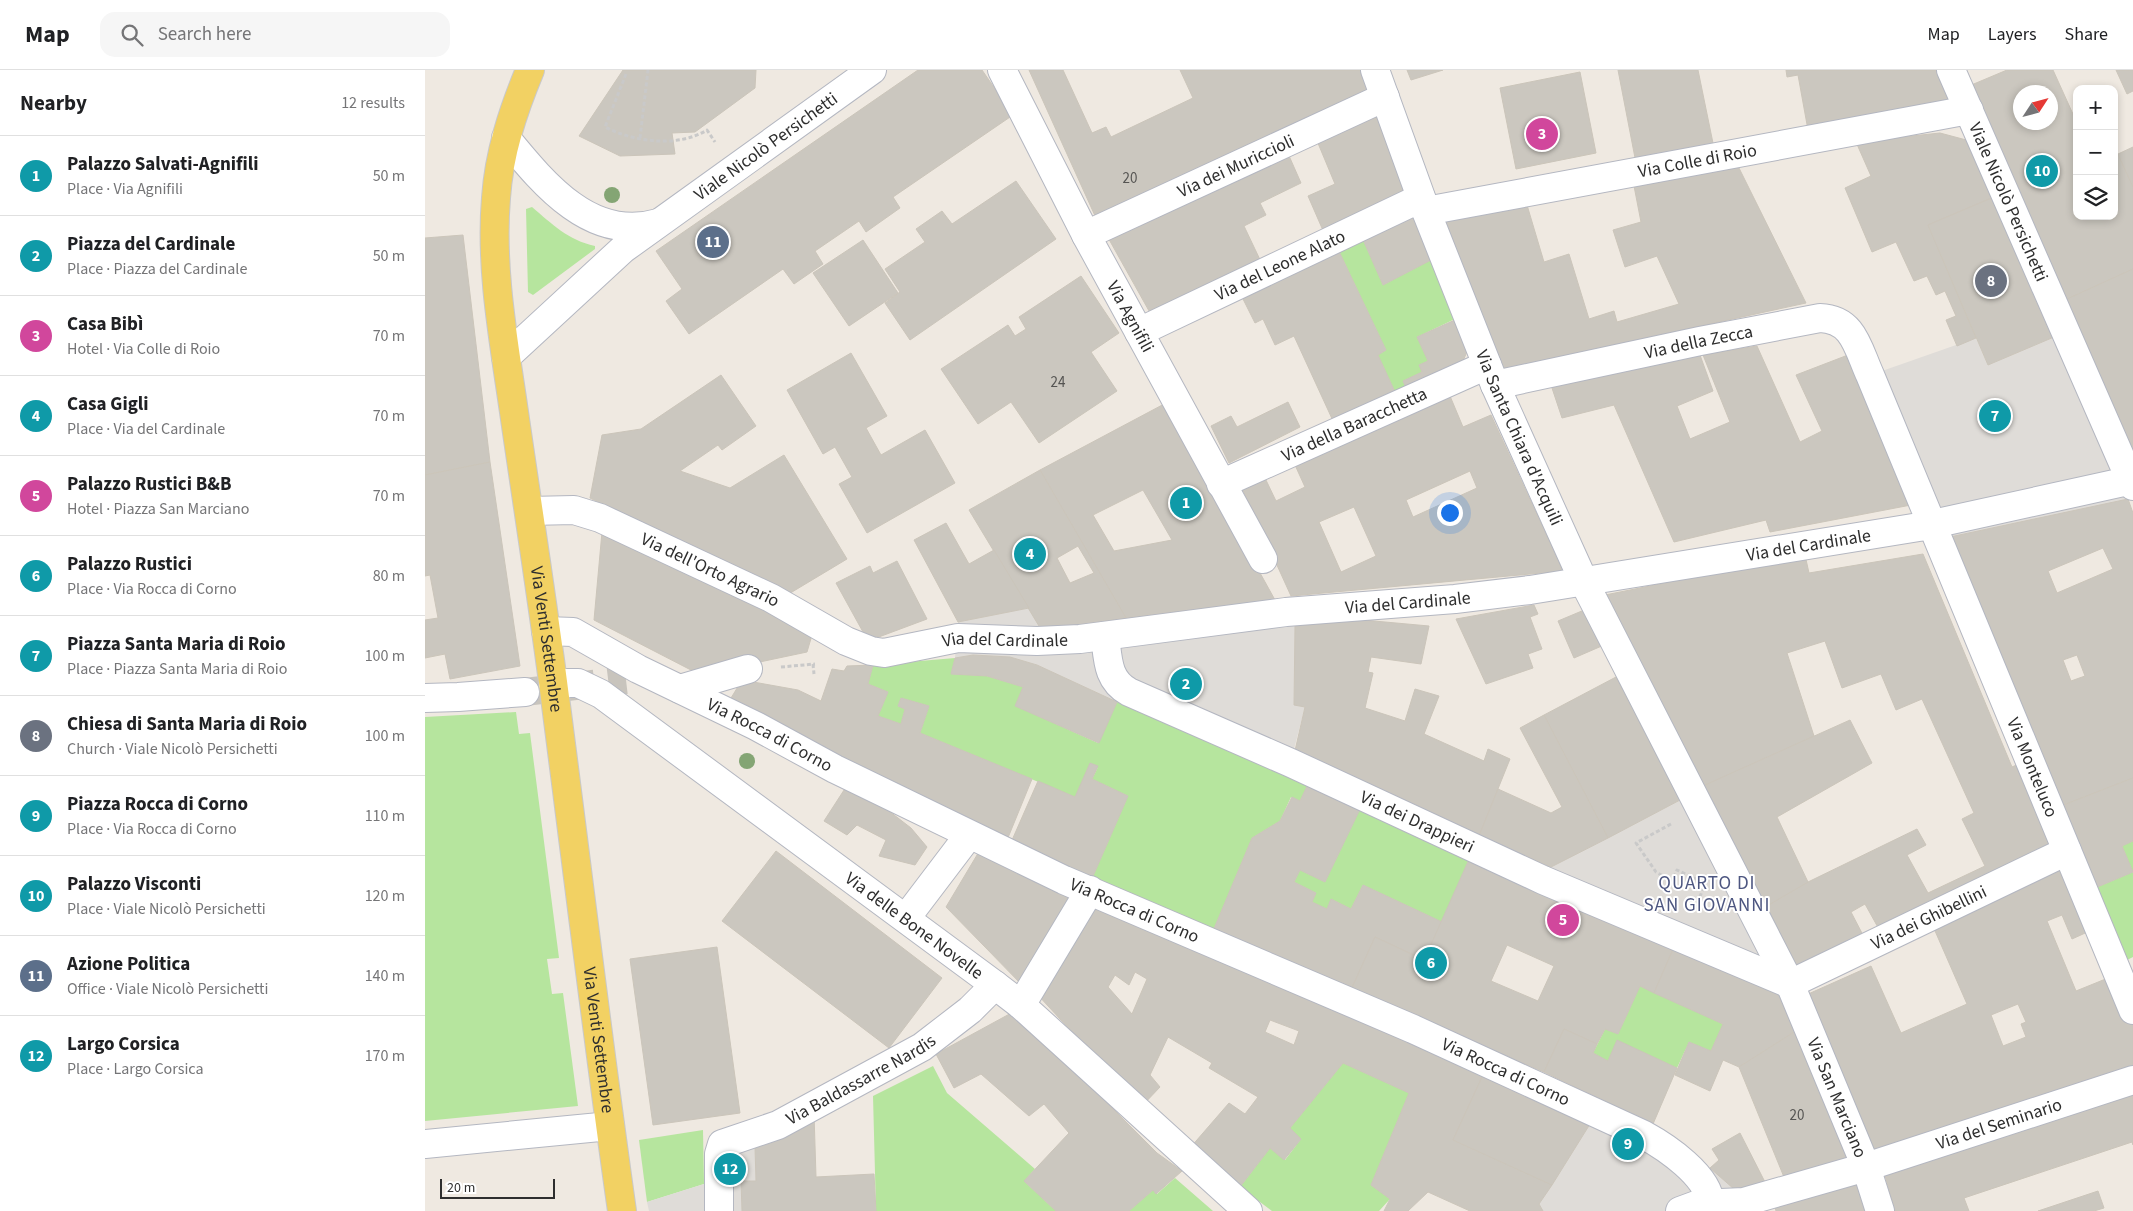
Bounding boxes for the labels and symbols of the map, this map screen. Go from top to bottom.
north arrow [2013,85,2058,130]
street label: Viale Nicolò Persichetti [689,87,843,207]
pin: 3 [1526,115,1558,153]
street label: Viale Nicolò Persichetti [1962,119,2054,286]
street label: Via dei Muriccioli [1173,129,1299,204]
street label: Via Colle di Roio [1636,138,1759,184]
pin: 10 [2026,152,2058,190]
house number: 20 [1123,168,1137,189]
pin: 11 [697,223,729,261]
street label: Via del Leone Alato [1211,224,1350,307]
pin: 8 [1975,262,2007,300]
street label: Via Agnifili [1100,276,1160,357]
street label: Via della Zecca [1642,319,1755,366]
street label: Via Santa Chiara d'Acquili [1469,346,1569,530]
house number: 24 [1051,372,1066,393]
street label: Via della Baracchetta [1278,381,1431,468]
pin: 7 [1979,397,2011,435]
pin: 1 [1170,484,1202,522]
your location [1437,500,1463,526]
street label: Via del Cardinale [1744,523,1873,568]
street label: Via dell'Orto Agrario [637,527,784,613]
pin: 4 [1014,535,1046,573]
street label: Via Venti Settembre [524,565,569,714]
street label: Via del Cardinale [1344,585,1472,620]
street label: Via del Cardinale [940,626,1068,654]
pin: 2 [1170,665,1202,703]
street label: Via Rocca di Corno [702,692,837,778]
street label: Via Monteluco [2000,714,2064,821]
street label: Via dei Drappieri [1356,785,1478,859]
street label: Via delle Bone Novelle [840,866,989,985]
district label: QUARTO DI SAN GIOVANNI [1643,870,1771,919]
street label: Via Rocca di Corno [1066,872,1203,949]
street label: Via dei Ghibellini [1867,879,1991,956]
pin: 5 [1547,901,1579,939]
pin: 6 [1415,944,1447,982]
street label: Via Venti Settembre [576,965,620,1115]
street label: Via Baldassarre Nardis [782,1029,941,1131]
street label: Via Rocca di Corno [1437,1032,1574,1112]
street label: Via San Marciano [1801,1034,1873,1162]
street label: Via del Seminario [1933,1092,2065,1156]
house number: 20 [1790,1105,1804,1126]
pin: 9 [1612,1125,1644,1163]
pin: 12 [714,1150,746,1188]
scale bar [440,1176,555,1199]

